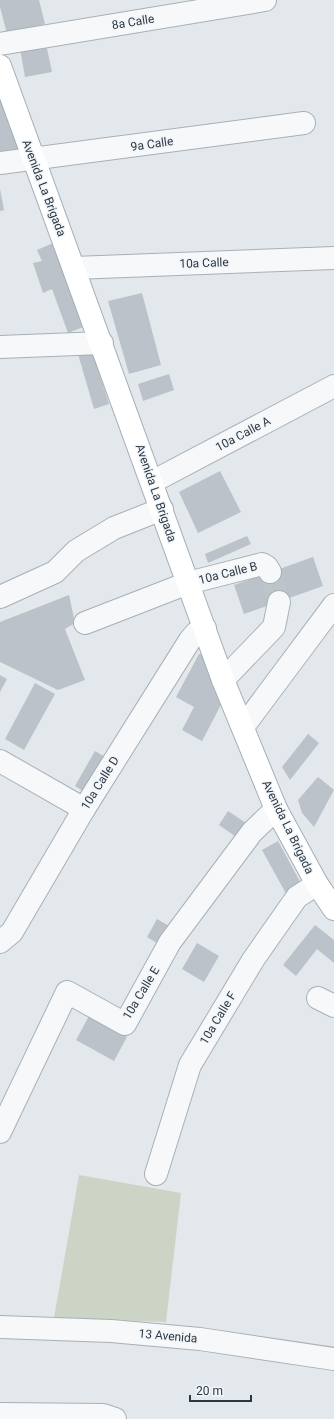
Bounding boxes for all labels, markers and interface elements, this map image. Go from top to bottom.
street label: 8a Calle [111,12,155,32]
street label: 9a Calle [130,134,174,154]
street label: Avenida La Brigada [19,138,69,238]
street label: 10a Calle [179,255,229,271]
street label: 10a Calle A [213,414,273,454]
street label: Avenida La Brigada [133,442,179,544]
street label: 10a Calle B [197,559,259,587]
street label: 10a Calle D [78,754,122,812]
street label: Avenida La Brigada [259,778,317,876]
street label: 10a Calle E [120,964,162,1022]
street label: 10a Calle F [197,989,239,1047]
street label: 13 Avenida [138,1326,198,1346]
scale bar [190,1377,251,1403]
text: 20 m [196,1384,223,1398]

